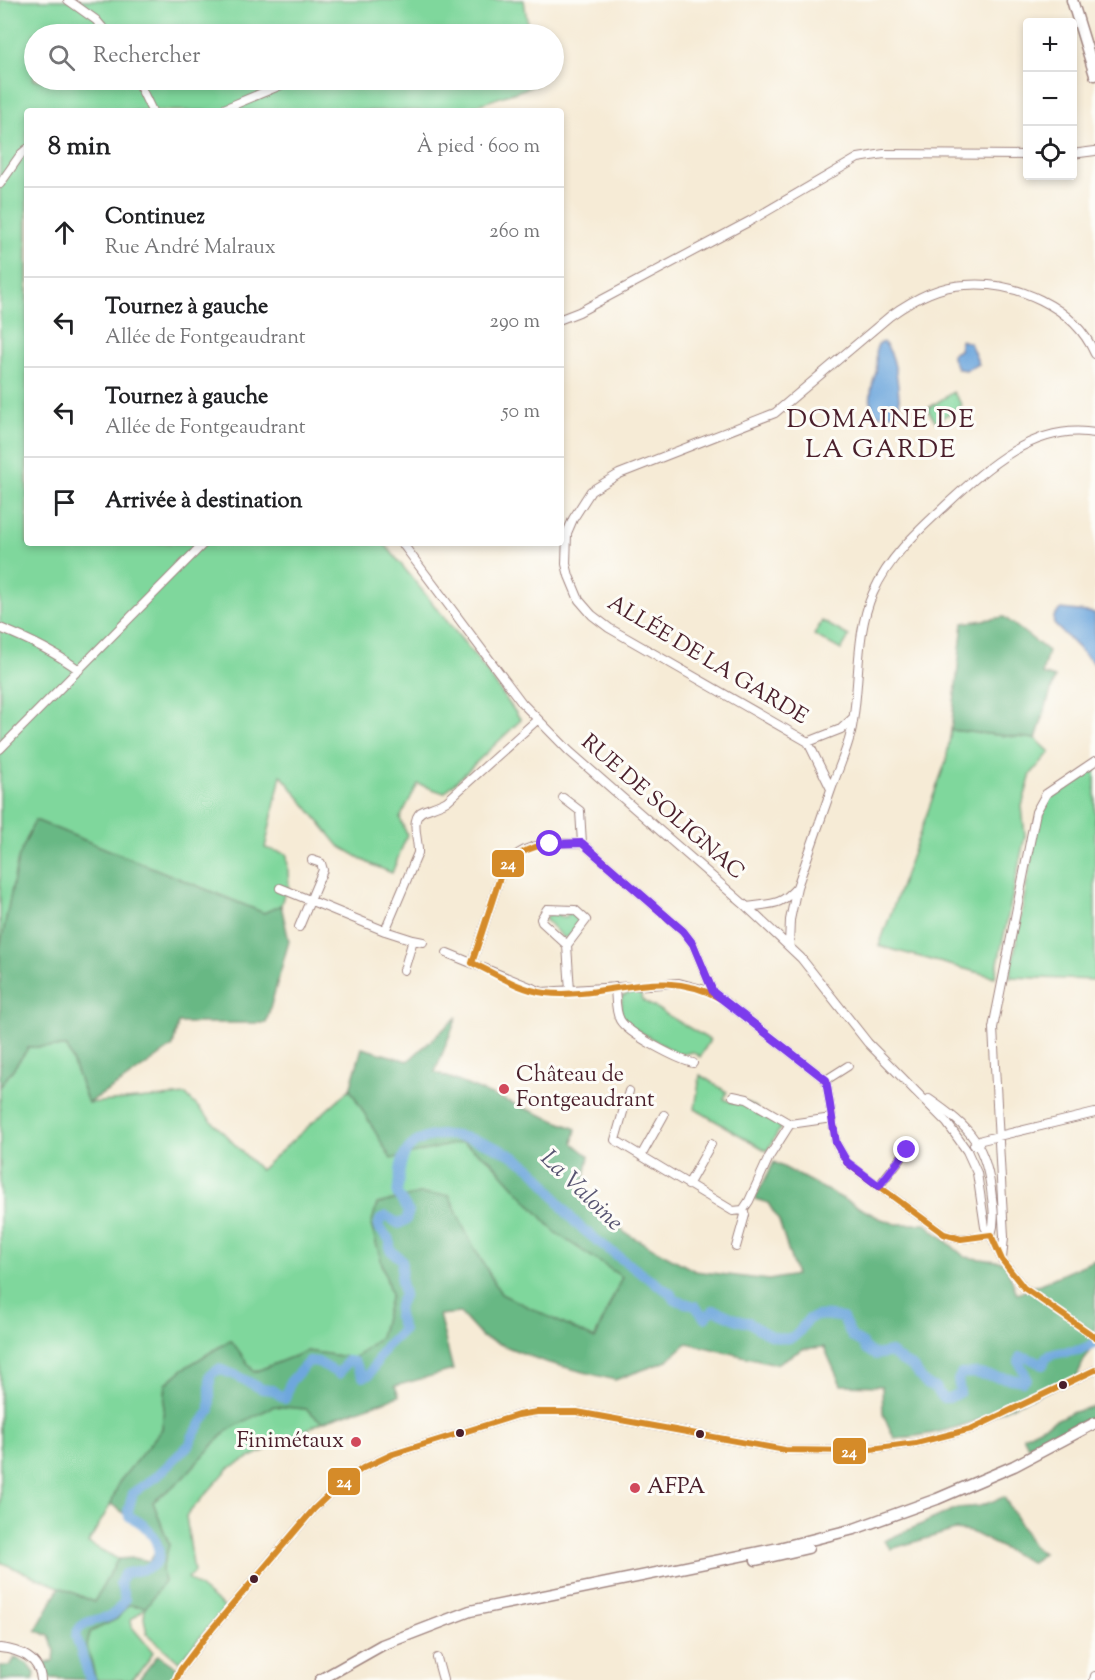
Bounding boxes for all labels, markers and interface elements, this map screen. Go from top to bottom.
map controls [1023,18,1077,180]
button: + [1023,18,1077,72]
search box [24,24,564,90]
icon: search [45,41,78,74]
text: Rechercher [93,41,200,73]
button: − [1023,72,1077,126]
button: locate [1023,126,1077,180]
text: 8 min [48,129,111,166]
text: À pied · 600 m [417,133,540,162]
text: Continuez [105,202,205,234]
icon: ahead [48,216,81,249]
text: 260 m [489,218,540,247]
text: Rue André Malraux [105,234,276,263]
text: Tournez à gauche [105,292,268,324]
icon: left [48,306,81,339]
text: 290 m [490,308,540,337]
text: Allée de Fontgeaudrant [105,324,306,353]
text: Tournez à gauche [105,382,268,414]
icon: left [48,396,81,429]
text: 50 m [502,398,540,427]
district label: DOMAINE DE LA GARDE [786,402,976,469]
text: Allée de Fontgeaudrant [105,414,306,443]
icon: arrive [48,486,81,519]
text: Arrivée à destination [105,486,302,518]
street label: ALLÉE DE LA GARDE [601,587,814,734]
street label: RUE DE SOLIGNAC [573,728,751,888]
route start [536,830,562,856]
line badge: 24 [491,849,525,878]
text: 24 [500,854,516,877]
place label: Château de Fontgeaudrant [516,1060,655,1117]
marker: Château de Fontgeaudrant [497,1082,511,1096]
route end [893,1136,919,1162]
water label: La Valoine [532,1143,630,1239]
unlabelled marker [1057,1379,1069,1391]
place label: Finimétaux [236,1426,344,1458]
unlabelled marker [454,1427,466,1439]
unlabelled marker [694,1428,706,1440]
marker: Finimétaux [349,1435,363,1449]
line badge: 24 [832,1437,867,1465]
text: 24 [841,1442,857,1465]
line badge: 24 [327,1467,361,1496]
text: 24 [336,1472,352,1495]
place label: AFPA [647,1472,705,1504]
marker: AFPA [628,1481,642,1495]
unlabelled marker [248,1573,260,1585]

